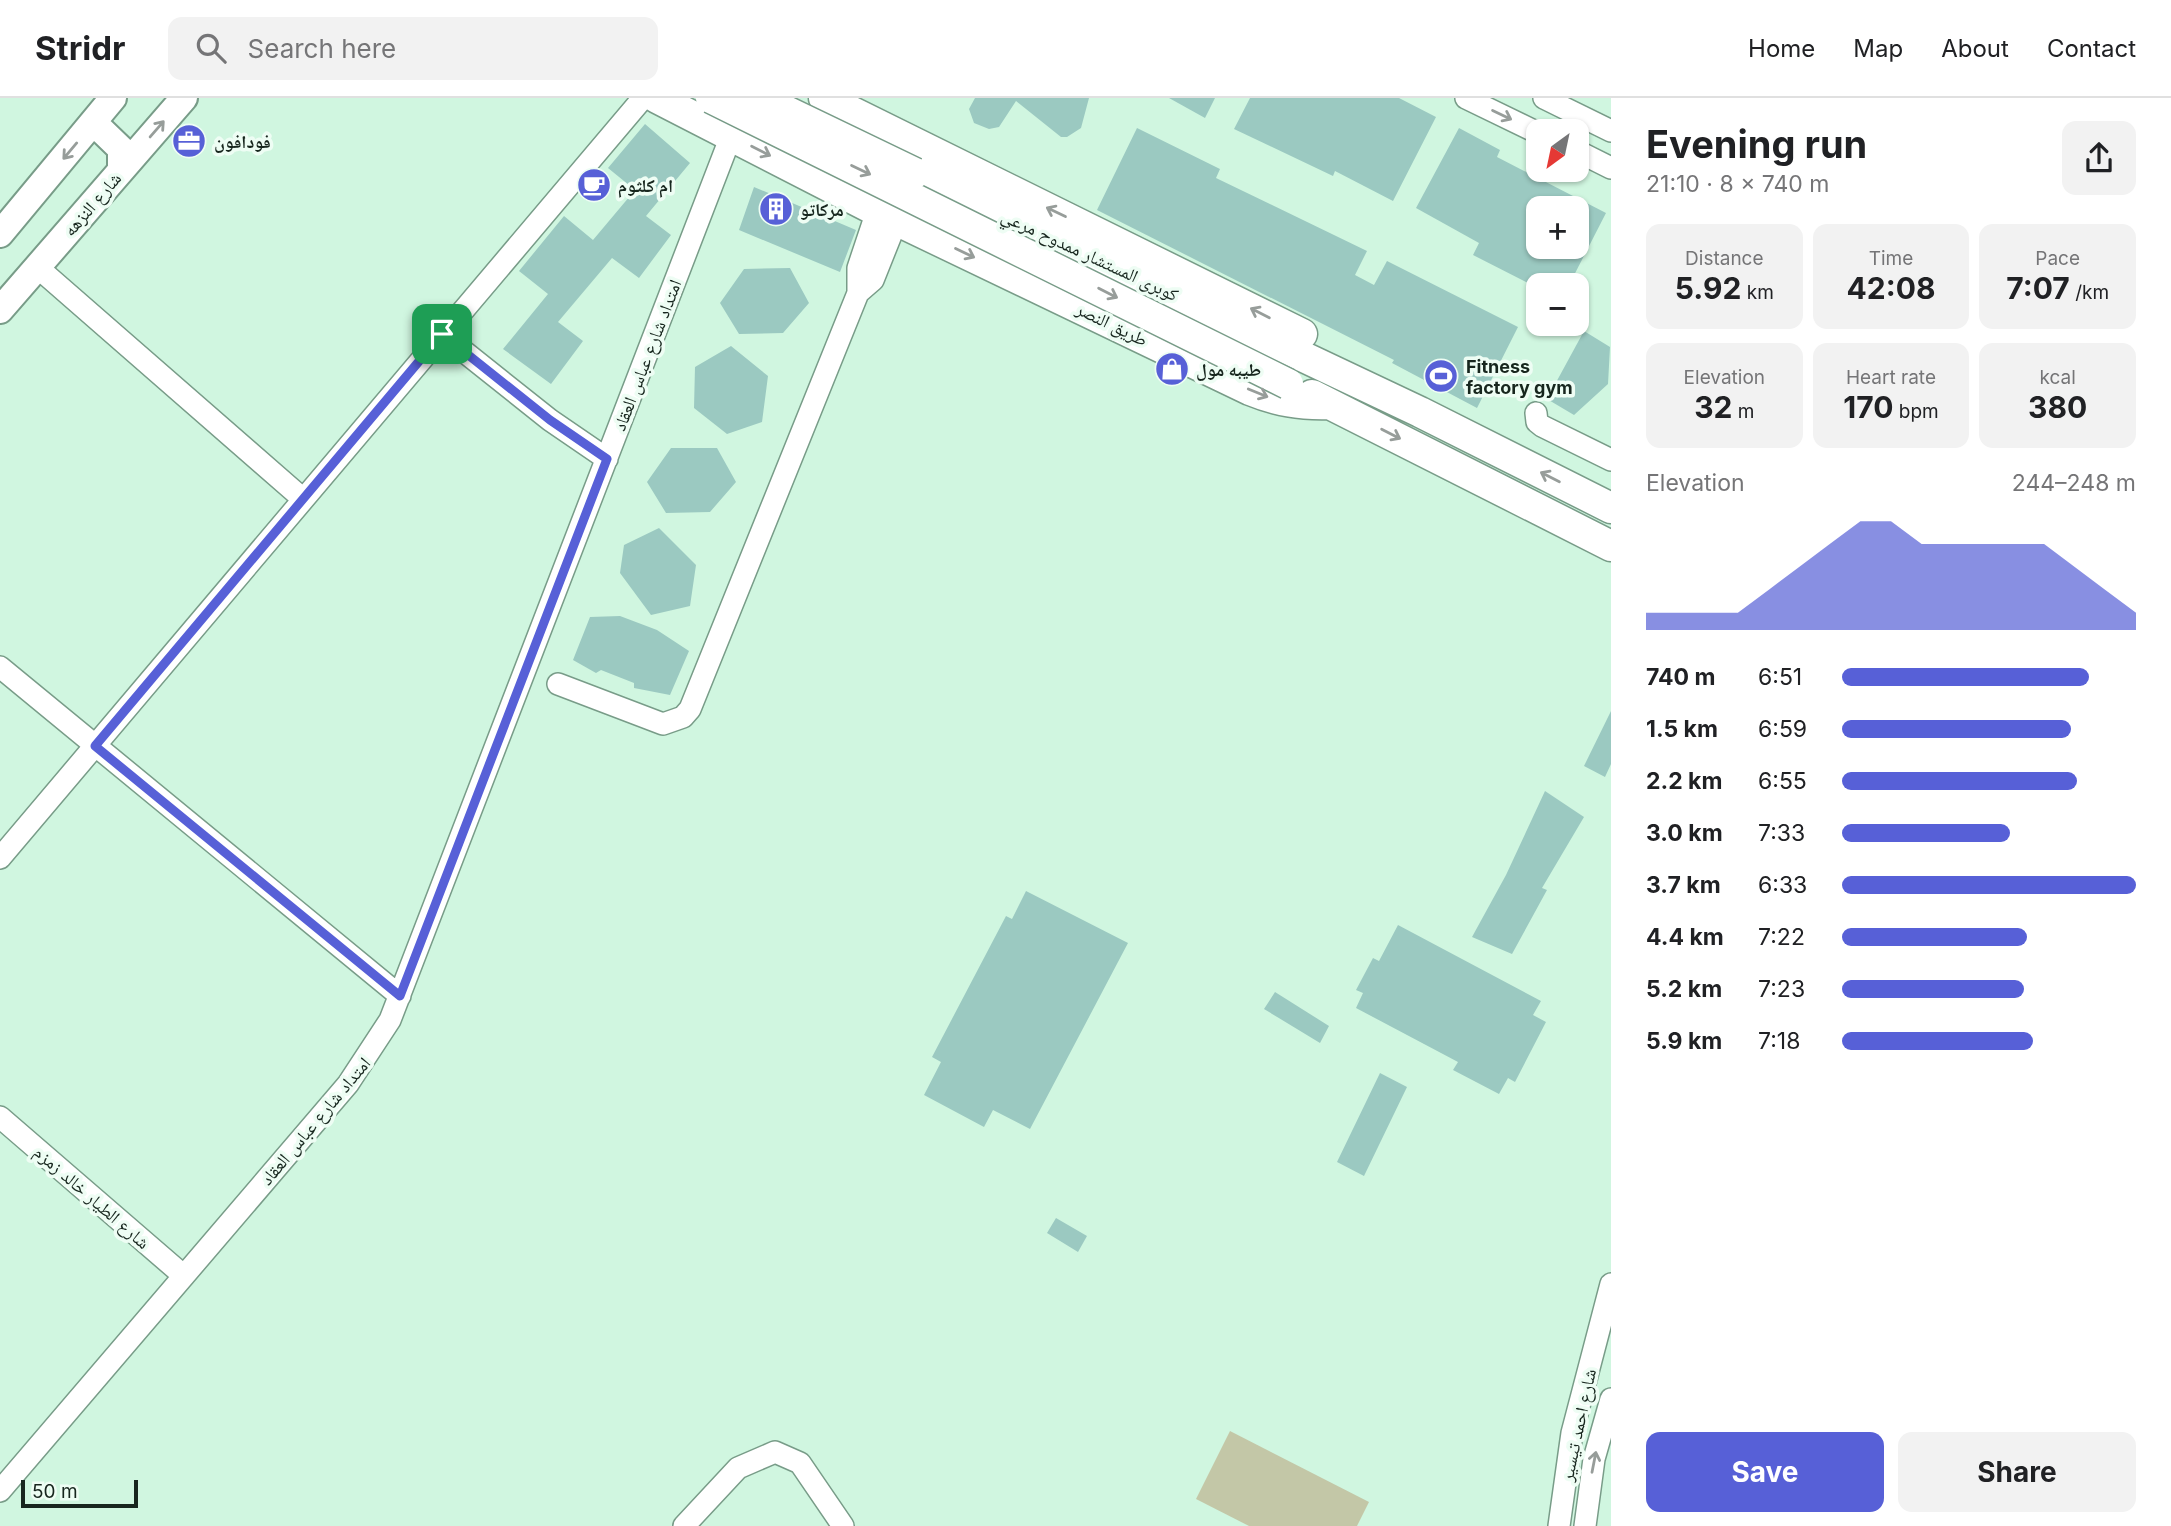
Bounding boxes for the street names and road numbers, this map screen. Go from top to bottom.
street label: شارع النزهه [59,168,126,241]
street label: كوبرى المستشار ممدوح مرعي [996,205,1182,310]
street label: امتداد شارع عباس العقاد [608,276,686,434]
street label: طريق النصر [1072,297,1151,351]
street label: امتداد شارع عباس العقاد [255,1053,375,1190]
street label: شارع الطيار خالد زمزم [29,1141,154,1254]
street label: شارع احمد تيسير [1556,1367,1601,1484]

